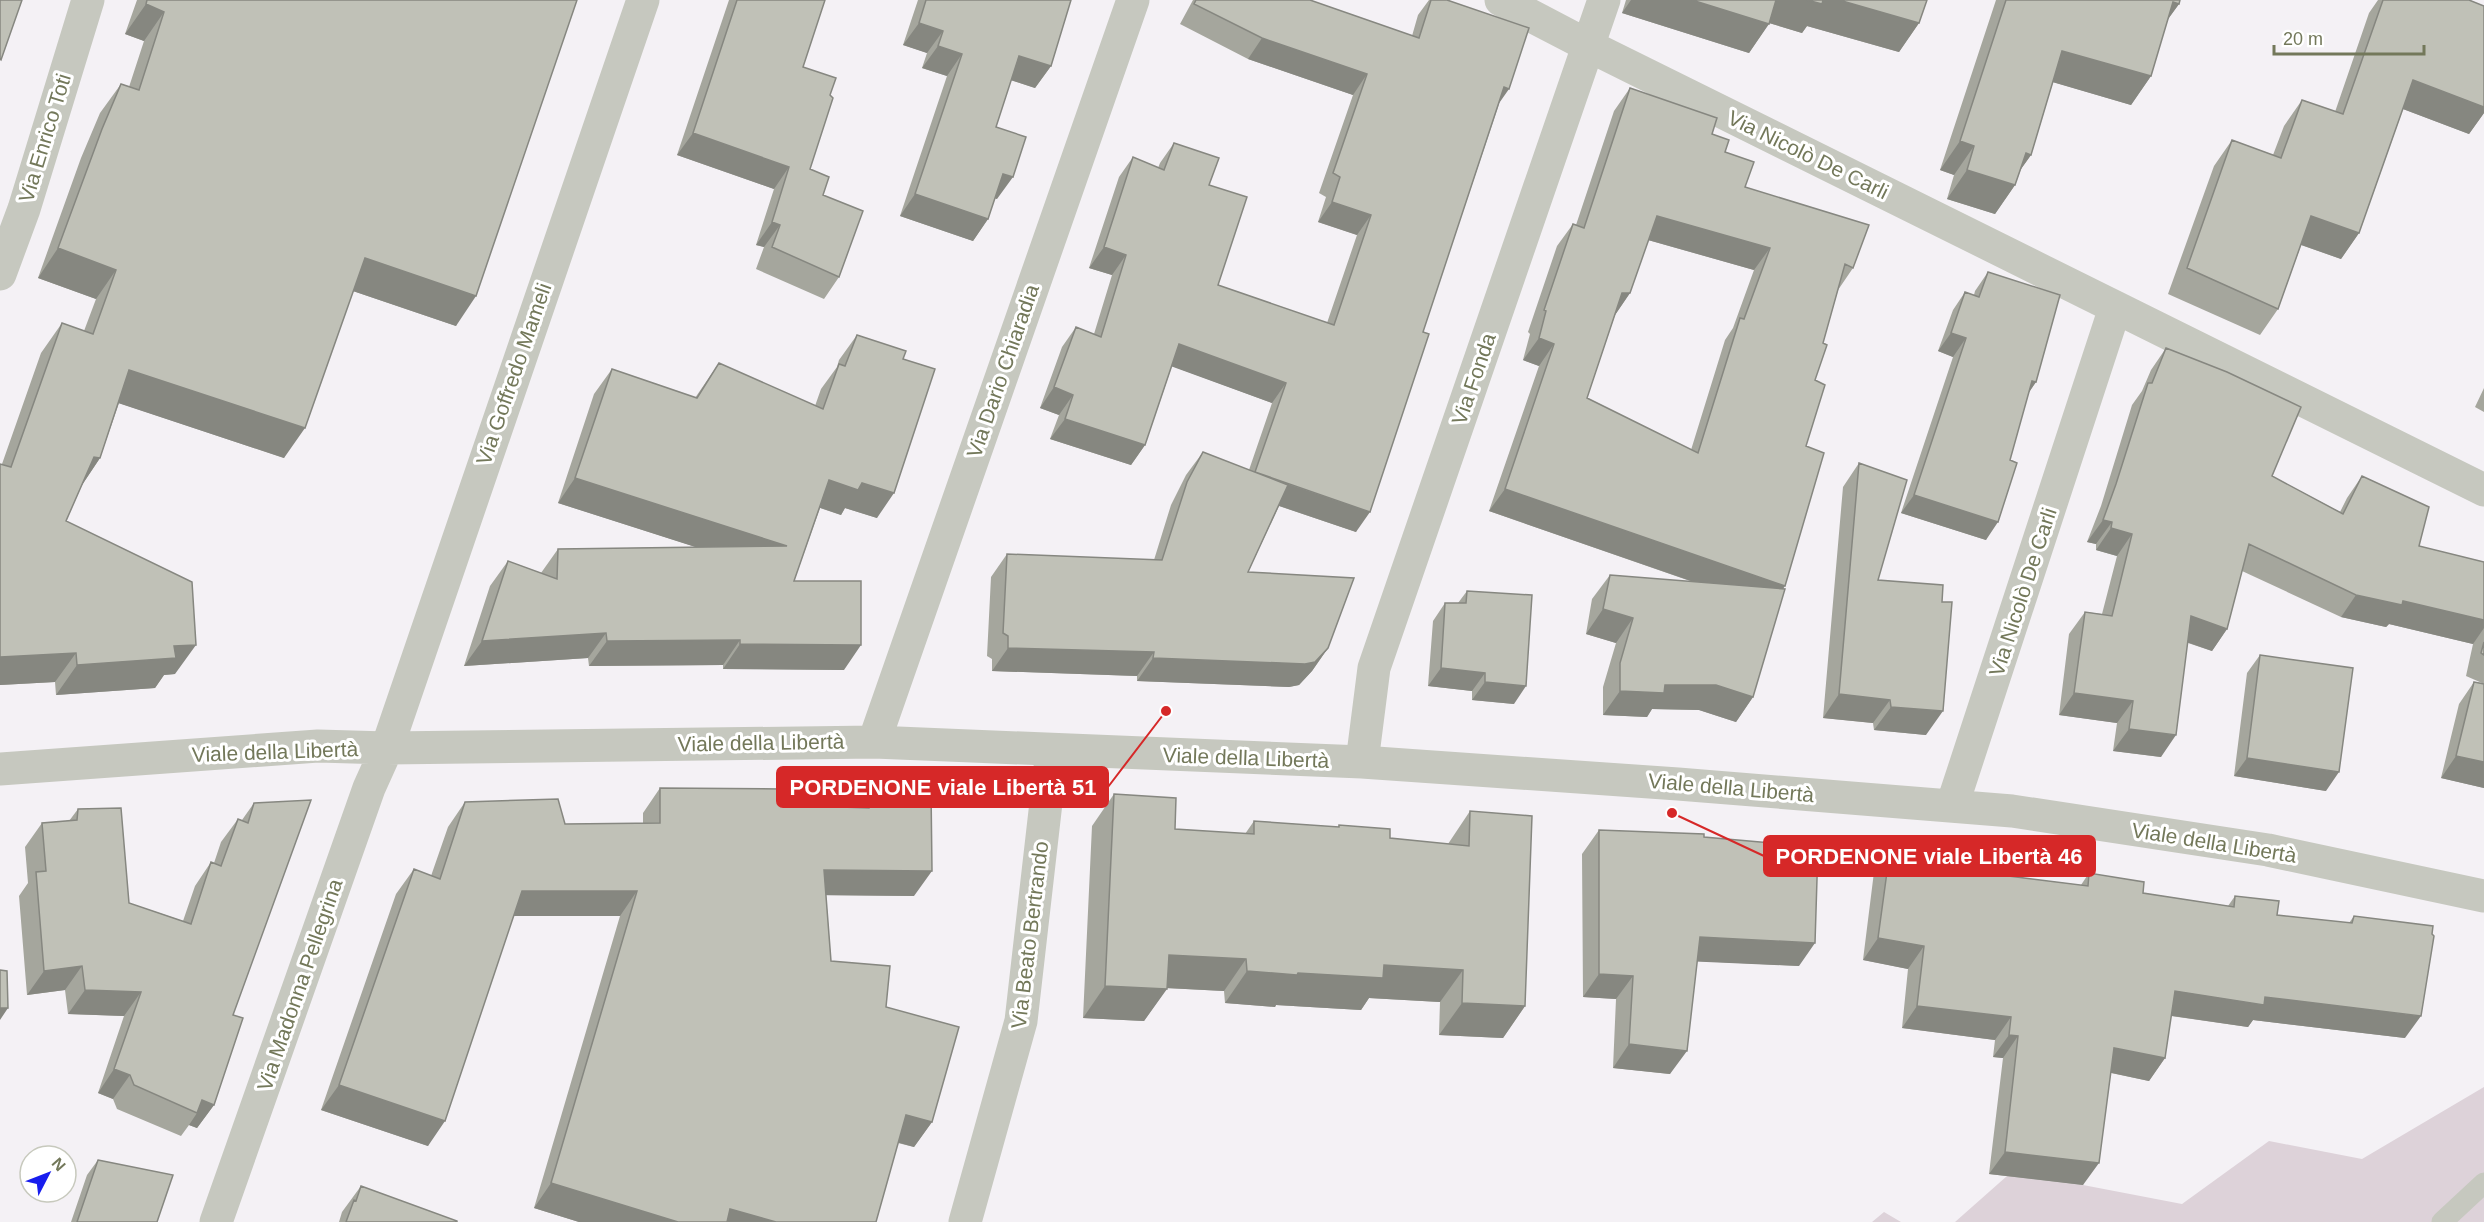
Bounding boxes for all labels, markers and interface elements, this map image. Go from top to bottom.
scale bar [2274,18,2424,56]
text: 20 m [2283,29,2323,49]
street label: Via Enrico Toti [14,71,75,205]
street label: Via Nicolò De Carli [1724,106,1892,203]
street label: Via Goffredo Mameli [472,280,555,468]
street label: Via Dario Chiaradia [962,281,1043,460]
street label: Via Fonda [1447,330,1500,428]
street label: Via Nicolò De Carli [1984,505,2061,679]
street label: Viale della Libertà [678,730,845,755]
street label: Viale della Libertà [191,737,359,766]
street label: Viale della Libertà [1162,743,1330,772]
callout: PORDENONE viale Libertà 51 [777,767,1108,807]
street label: Viale della Libertà [1647,769,1815,806]
text: PORDENONE viale Libertà 51 [790,775,1096,800]
street label: Viale della Libertà [2130,818,2298,867]
callout: PORDENONE viale Libertà 46 [1764,836,2095,876]
street label: Via Beato Bertrando [1007,840,1052,1030]
text: PORDENONE viale Libertà 46 [1776,844,2082,869]
street label: Via Madonna Pellegrina [252,876,347,1094]
north arrow [18,1144,78,1204]
text: N [49,1154,69,1174]

